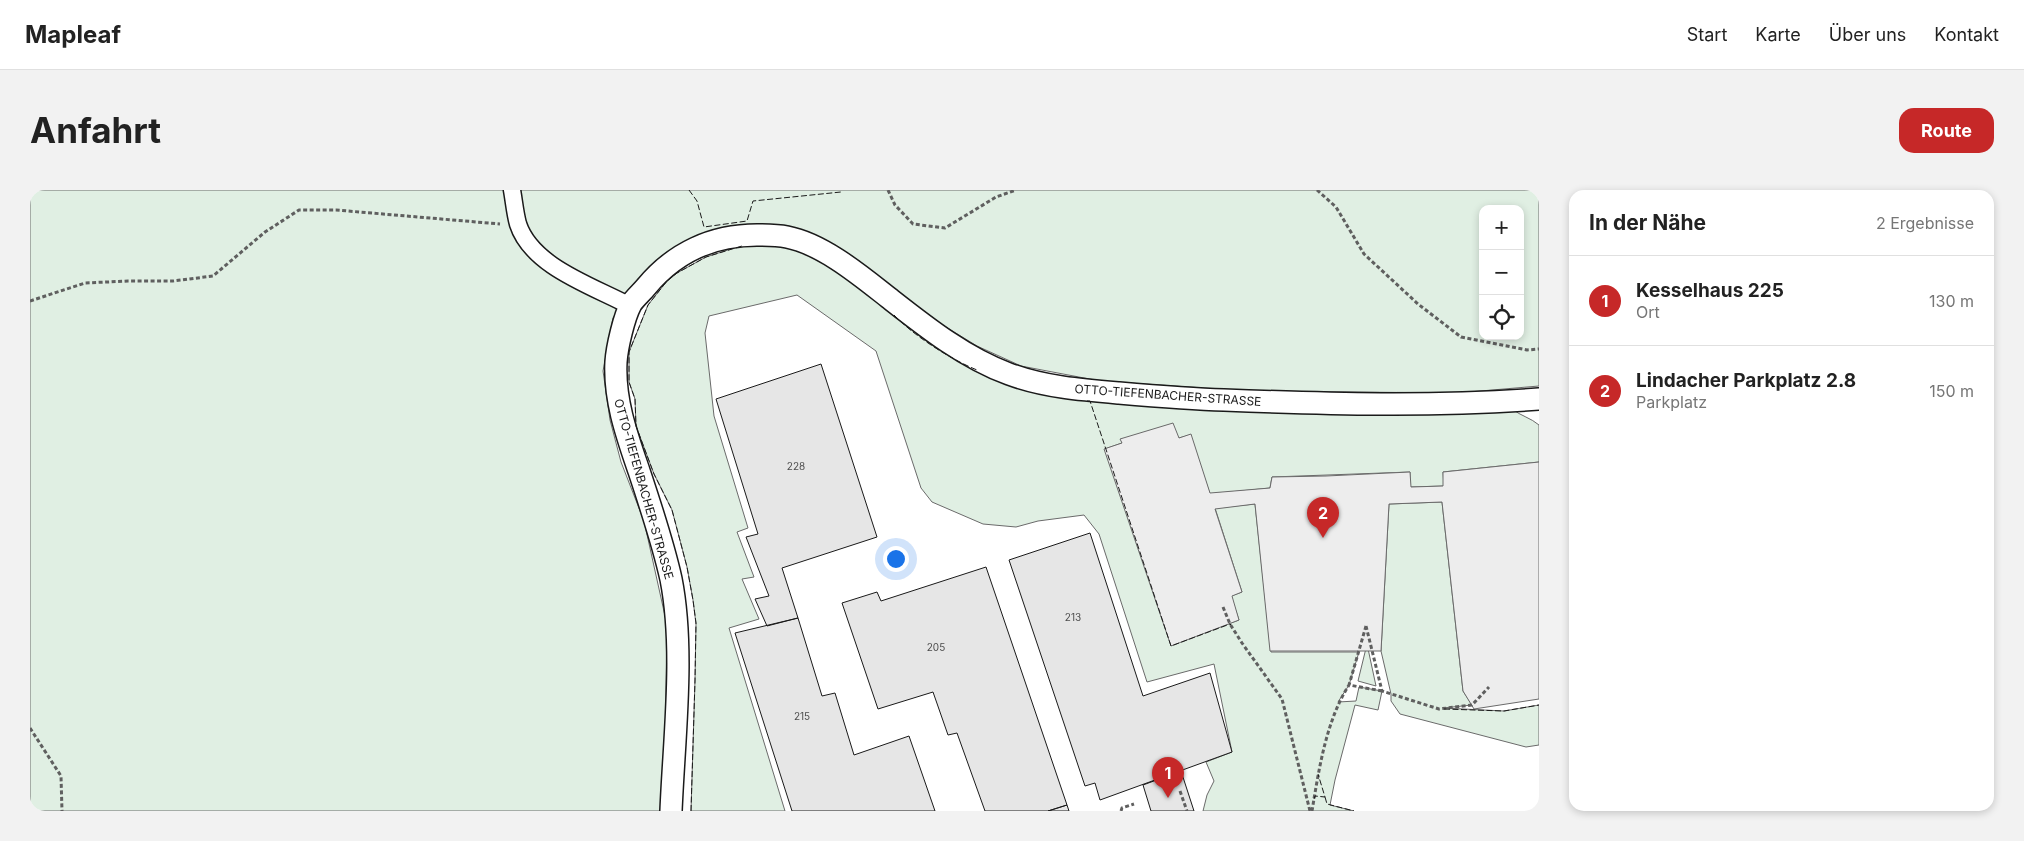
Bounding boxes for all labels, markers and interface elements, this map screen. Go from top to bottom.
text: Mapleaf [25,20,121,49]
text: Start [1687,24,1727,45]
text: Karte [1755,24,1801,45]
text: Über uns [1829,24,1906,45]
text: Kontakt [1934,24,1999,45]
button: Route [1899,108,1994,153]
text: Anfahrt [30,109,161,151]
map controls [1479,205,1524,340]
button: + [1479,205,1524,250]
text: In der Nähe [1589,210,1706,235]
text: 2 Ergebnisse [1876,213,1974,233]
button: − [1479,250,1524,295]
text: Kesselhaus 225 [1636,279,1784,302]
text: 1 [1602,291,1608,311]
text: 130 m [1929,291,1974,311]
button: locate [1479,295,1524,340]
text: Ort [1636,302,1660,322]
text: Lindacher Parkplatz 2.8 [1636,369,1856,392]
street label: OTTO-TIEFENBACHER-STRASSE [1074,381,1262,409]
text: 2 [1600,381,1610,401]
text: 150 m [1929,381,1974,401]
text: Parkplatz [1636,392,1707,412]
street label: OTTO-TIEFENBACHER-STRASSE [611,397,677,581]
house number: 228 [787,460,805,472]
pin: 2 [1307,497,1339,538]
your location [883,546,909,572]
house number: 213 [1065,611,1081,623]
house number: 205 [927,641,945,653]
house number: 215 [794,710,810,722]
pin: 1 [1152,757,1184,798]

